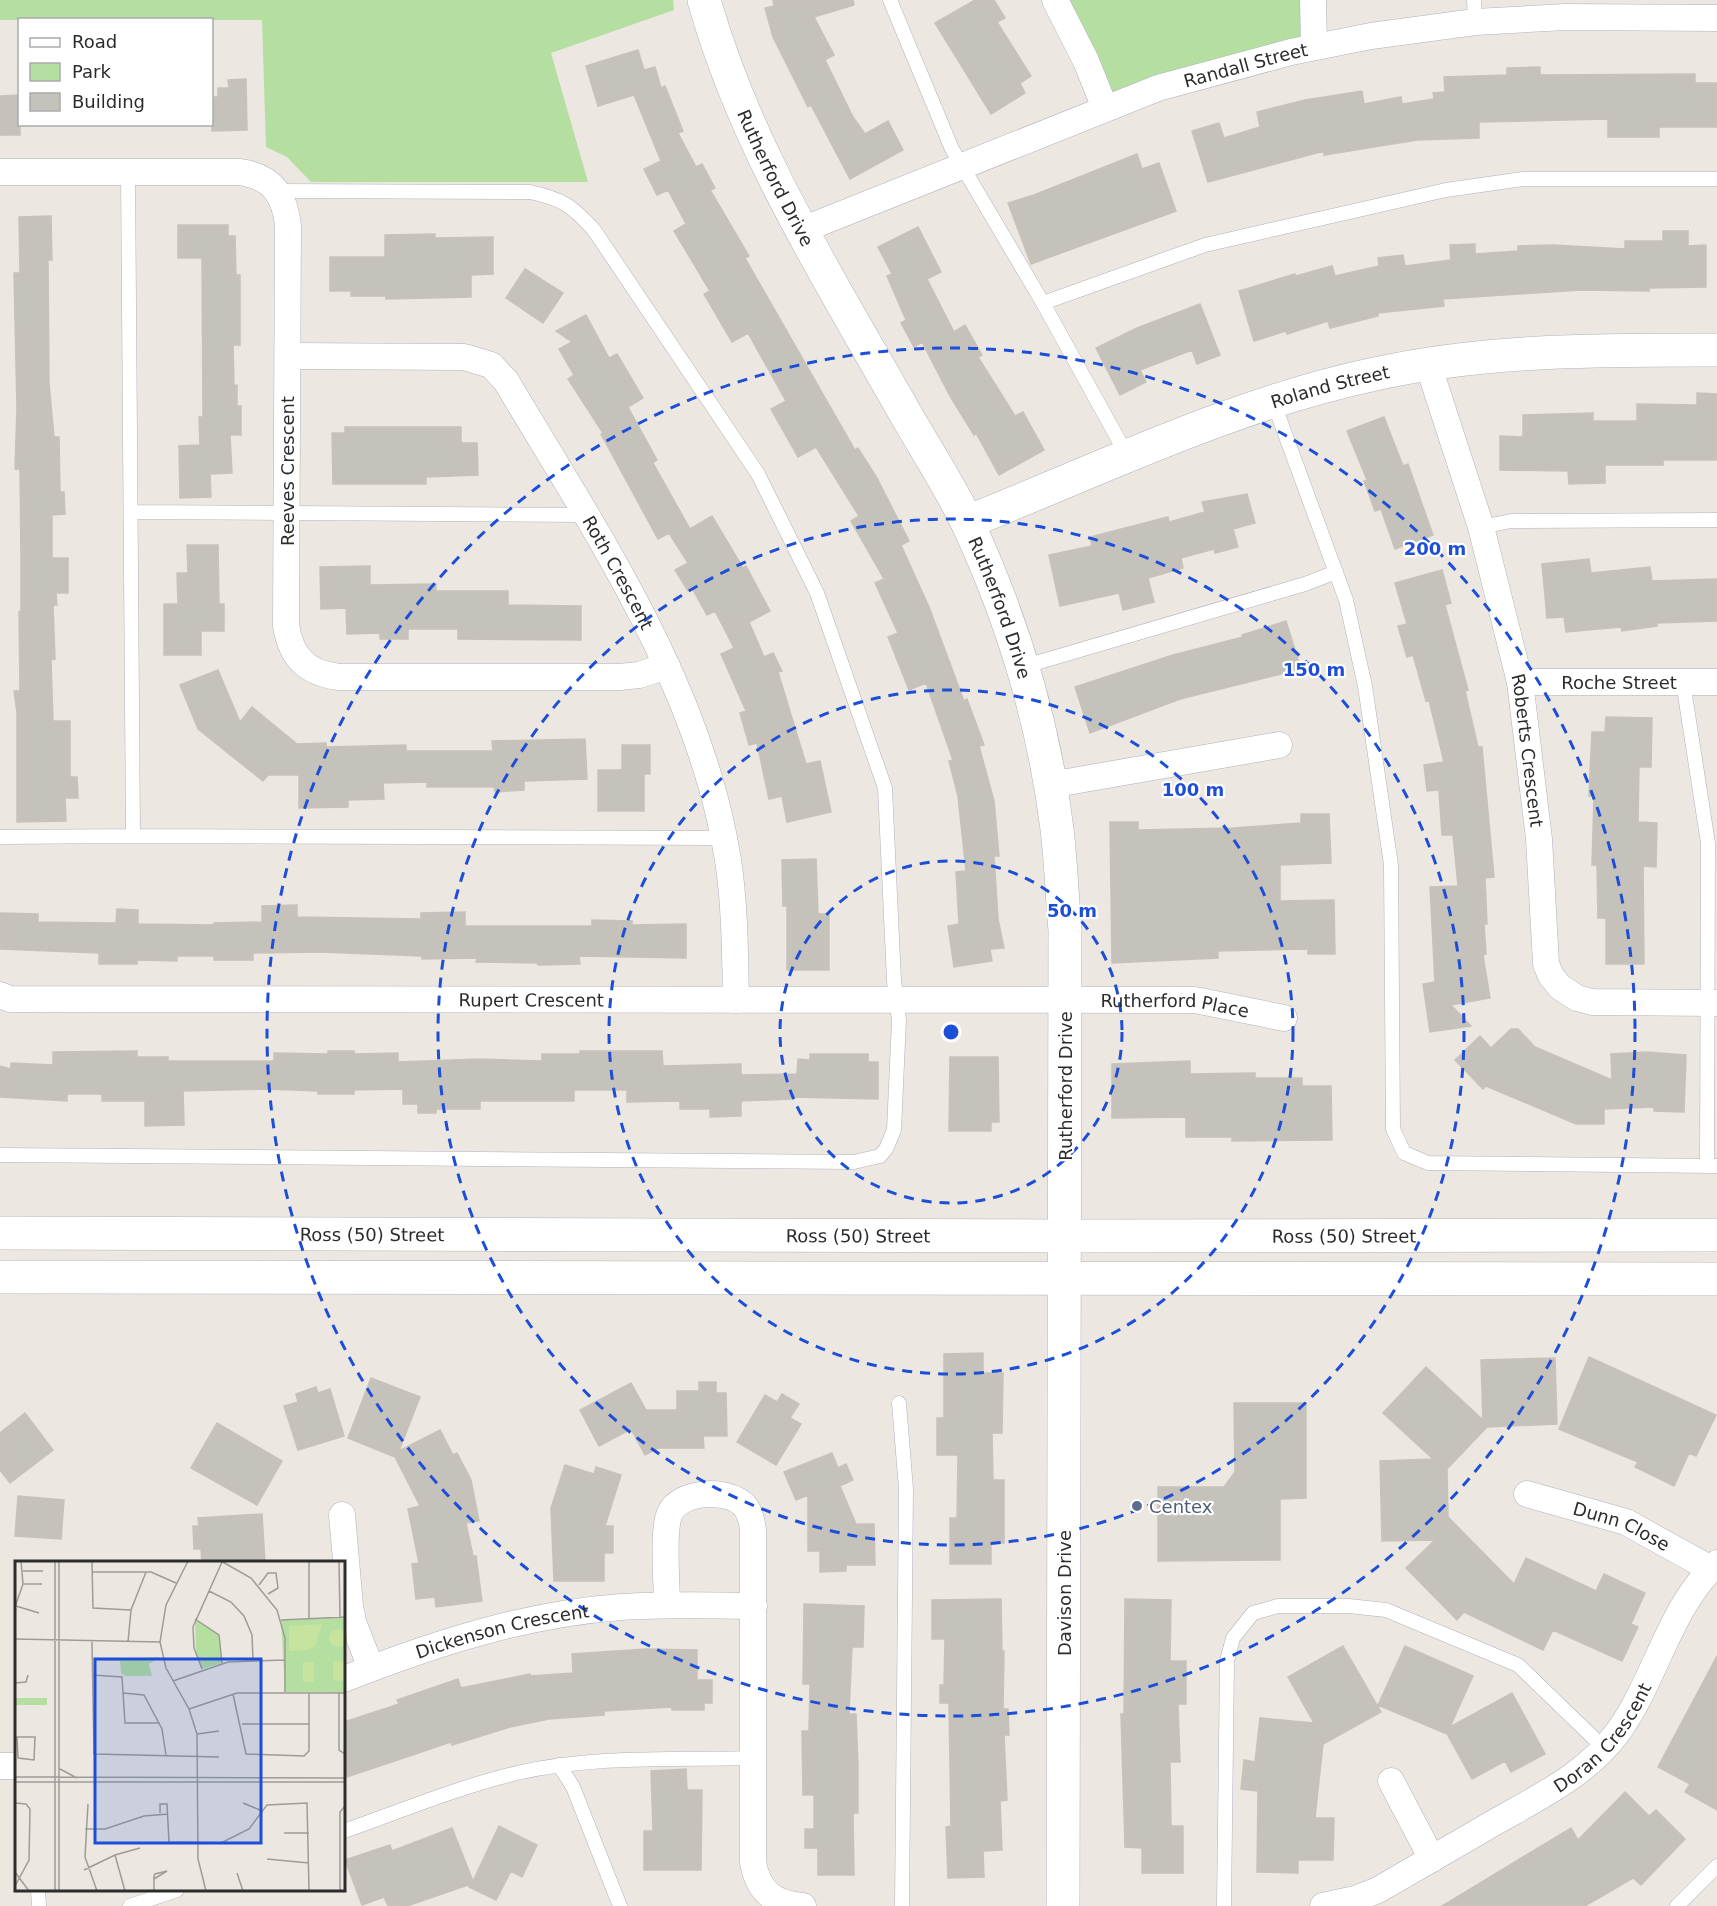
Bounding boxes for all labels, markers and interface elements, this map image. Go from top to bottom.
legend [18,18,213,126]
text: Road [72,31,117,52]
street label: Randall Street [1181,38,1309,91]
text: Park [72,61,111,82]
text: Building [72,91,145,112]
street label: Rutherford Drive [734,106,819,250]
street label: Roland Street [1268,361,1391,412]
street label: Reeves Crescent [277,396,298,546]
street label: Roth Crescent [579,512,658,633]
street label: Rutherford Drive [965,533,1036,681]
text: 200 m [1404,538,1466,559]
text: 150 m [1283,659,1345,680]
street label: Roberts Crescent [1508,671,1548,828]
street label: Roche Street [1561,672,1677,693]
text: 100 m [1162,779,1224,800]
text: 50 m [1047,900,1097,921]
street label: Rupert Crescent [459,989,604,1010]
street label: Rutherford Place [1100,989,1251,1021]
street label: Rutherford Drive [1055,1011,1076,1161]
centre of rings [941,1022,961,1042]
street label: Ross (50) Street [300,1223,444,1245]
street label: Ross (50) Street [786,1225,930,1246]
street label: Ross (50) Street [1272,1225,1416,1246]
place label: Centex [1149,1496,1213,1517]
street label: Dunn Close [1571,1497,1674,1555]
marker: Centex [1130,1499,1144,1513]
street label: Davison Drive [1054,1530,1075,1656]
inset map [15,1561,345,1891]
street label: Dickenson Crescent [413,1600,590,1662]
street label: Doran Crescent [1549,1679,1655,1796]

